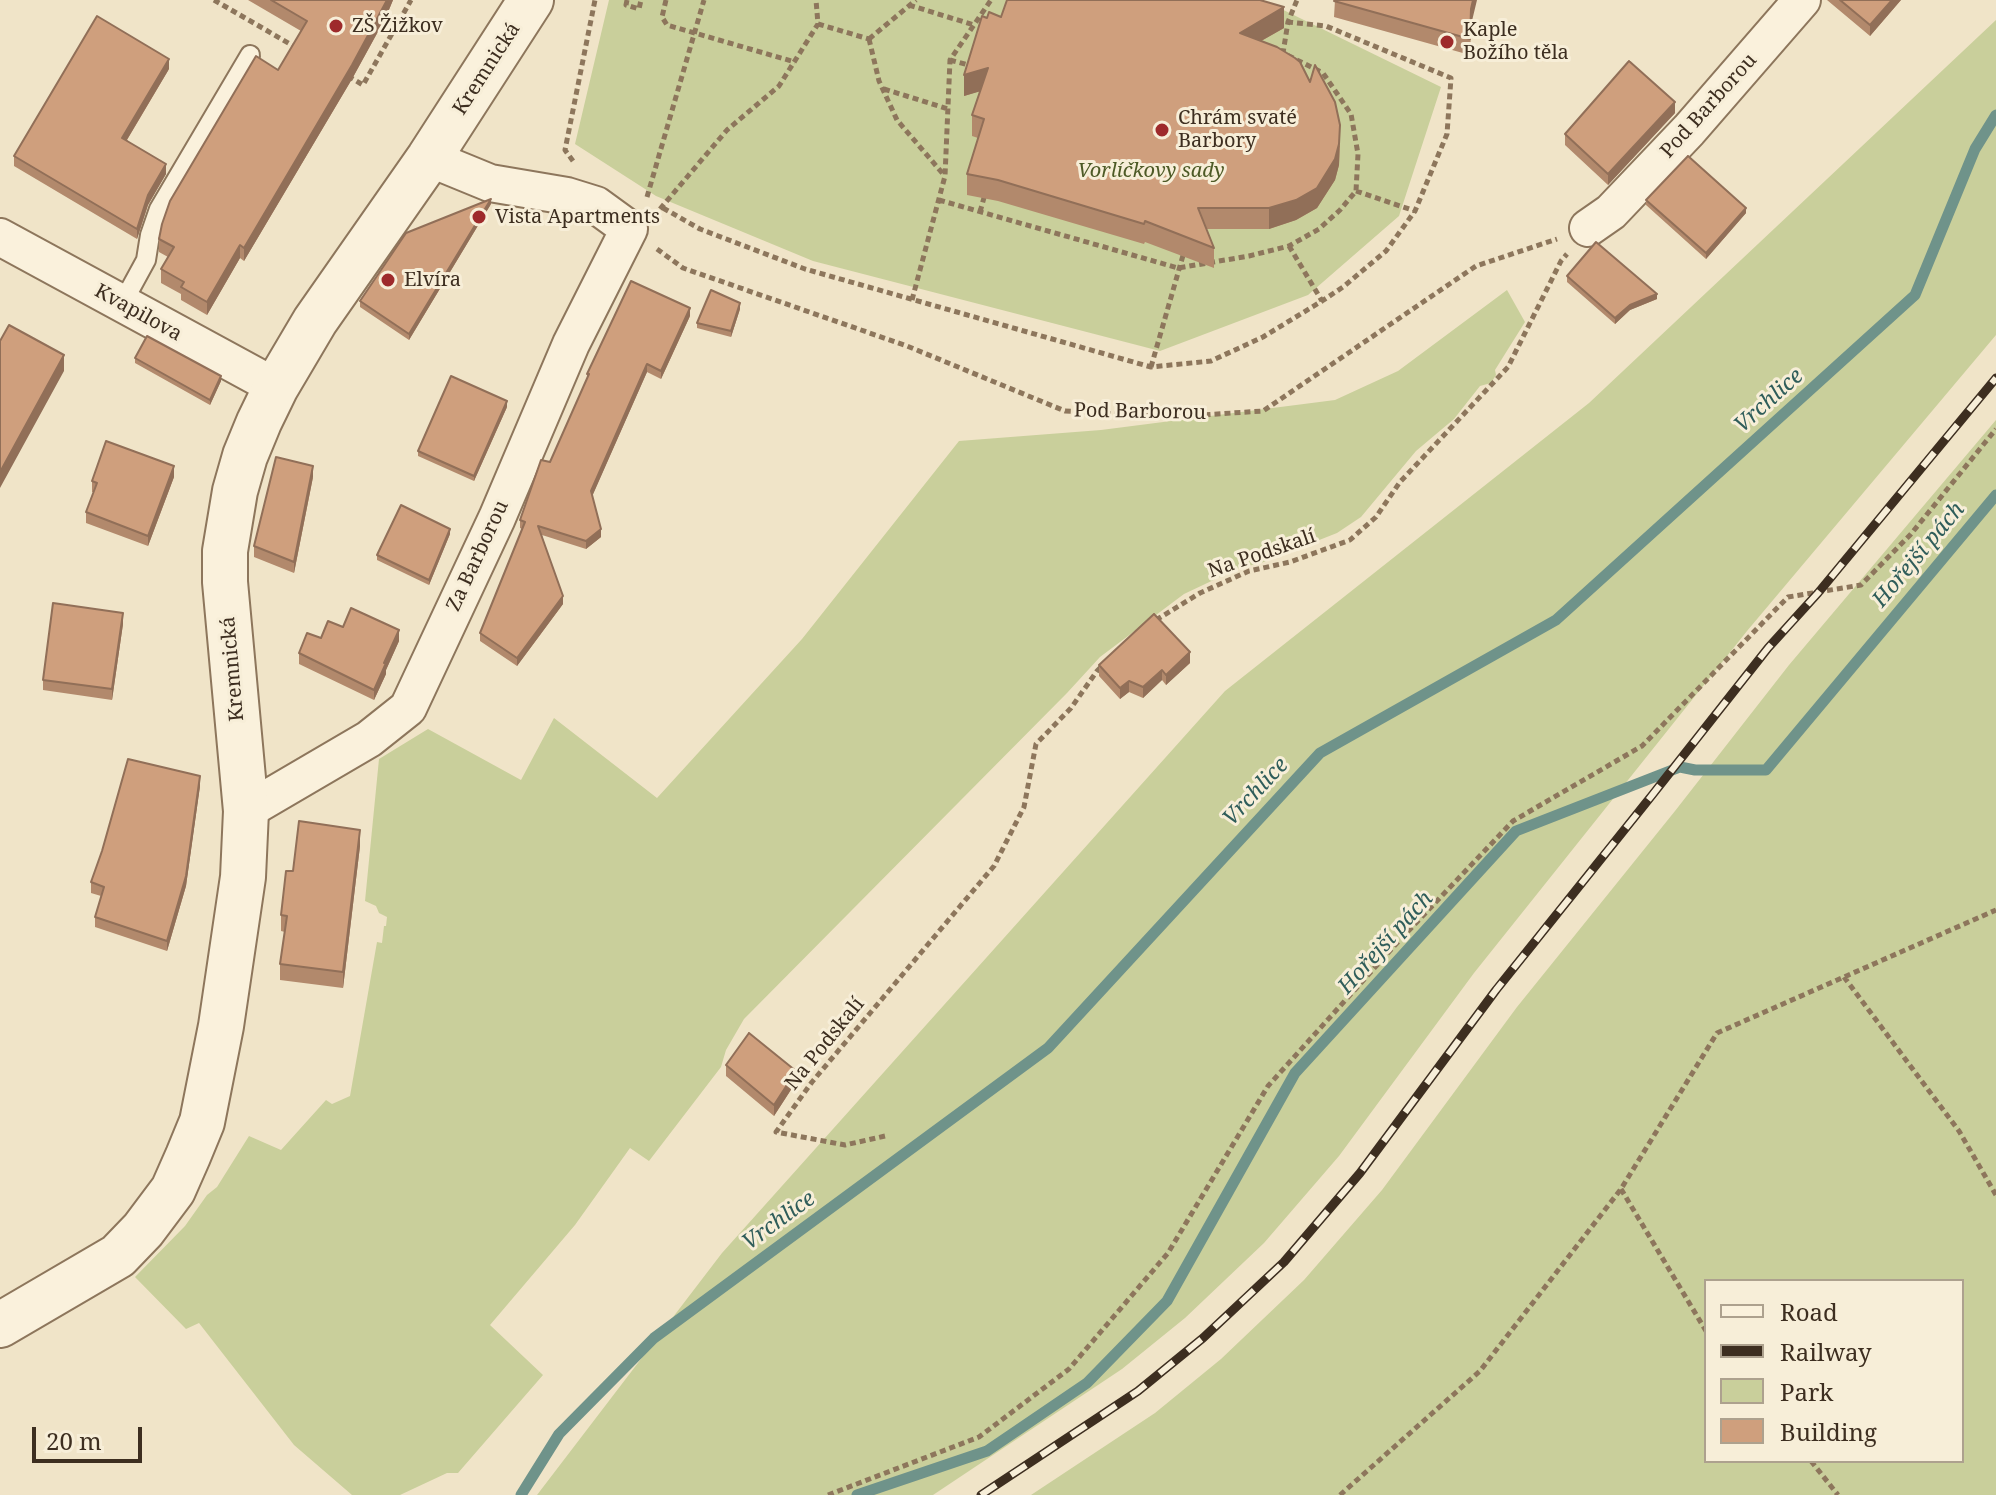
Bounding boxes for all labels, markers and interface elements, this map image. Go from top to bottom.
place label: ZŠ Žižkov [352,14,443,38]
marker: ZŠ Žižkov [327,17,345,35]
street label: Kremnická [448,18,526,120]
place label: Kaple Božího těla [1463,18,1569,65]
marker: Kaple Božího těla [1438,33,1456,51]
street label: Pod Barborou [1656,49,1762,163]
place label: Chrám svaté Barbory [1178,106,1297,153]
marker: Chrám svaté Barbory [1153,121,1171,139]
park label: Vorlíčkovy sady [1077,159,1225,183]
place label: Vista Apartments [495,205,660,229]
marker: Vista Apartments [470,208,488,226]
place label: Elvíra [404,268,461,292]
marker: Elvíra [379,271,397,289]
street label: Kvapilova [90,279,186,347]
water label: Vrchlice [1729,363,1809,439]
street label: Pod Barborou [1074,399,1206,425]
street label: Za Barborou [442,497,514,615]
water label: Hořejší pách [1867,497,1971,613]
street label: Na Podskalí [1205,524,1319,584]
street label: Kremnická [216,616,250,722]
water label: Vrchlice [1218,752,1294,832]
water label: Hořejší pách [1333,886,1439,1000]
street label: Na Podskalí [780,993,870,1095]
water label: Vrchlice [737,1186,821,1256]
legend [1704,1279,1964,1463]
text: Road [1780,1295,1838,1328]
text: Railway [1780,1335,1872,1368]
text: Park [1780,1375,1833,1408]
scale bar [36,1411,146,1461]
text: Building [1780,1415,1877,1448]
text: 20 m [46,1424,102,1457]

